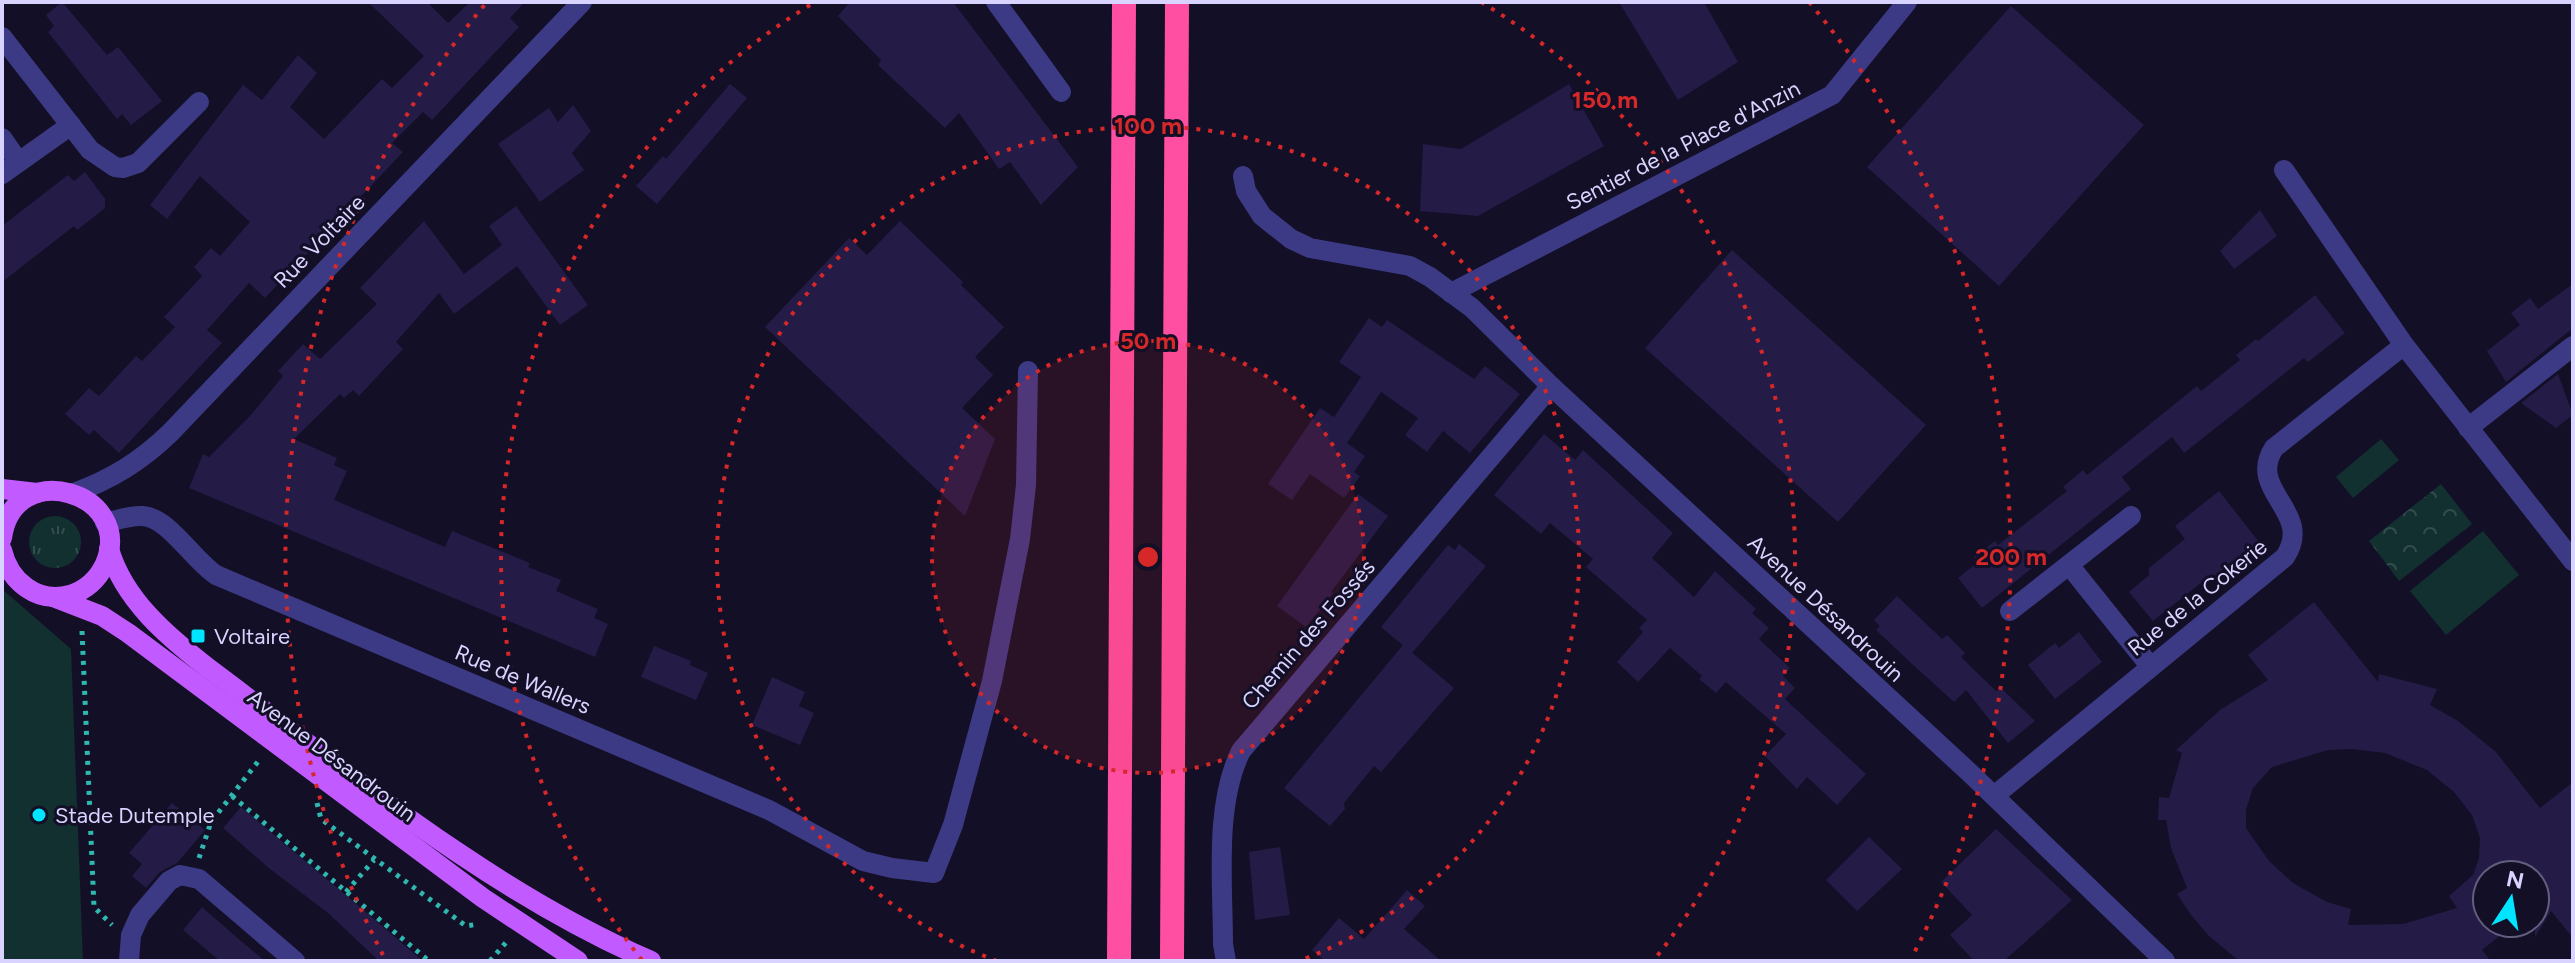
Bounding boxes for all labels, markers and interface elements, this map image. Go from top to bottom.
street label: Sentier de la Place d'Anzin [1562,75,1805,216]
text: 150 m [1572,85,1638,114]
text: 100 m [1114,111,1182,140]
street label: Rue Voltaire [268,189,371,294]
text: 50 m [1120,326,1176,355]
street label: Avenue Désandrouin [1742,529,1909,688]
street label: Rue de la Cokerie [2122,533,2272,662]
text: 200 m [1975,542,2047,571]
centre of rings [1134,543,1162,571]
street label: Chemin des Fossés [1236,554,1381,715]
place label: Voltaire [214,623,290,650]
marker: Voltaire [189,627,207,645]
street label: Rue de Wallers [451,639,595,720]
street label: Avenue Désandrouin [242,683,421,827]
place label: Stade Dutemple [55,802,215,829]
marker: Stade Dutemple [30,806,48,824]
north arrow [2471,859,2551,939]
text: N [2504,865,2526,895]

